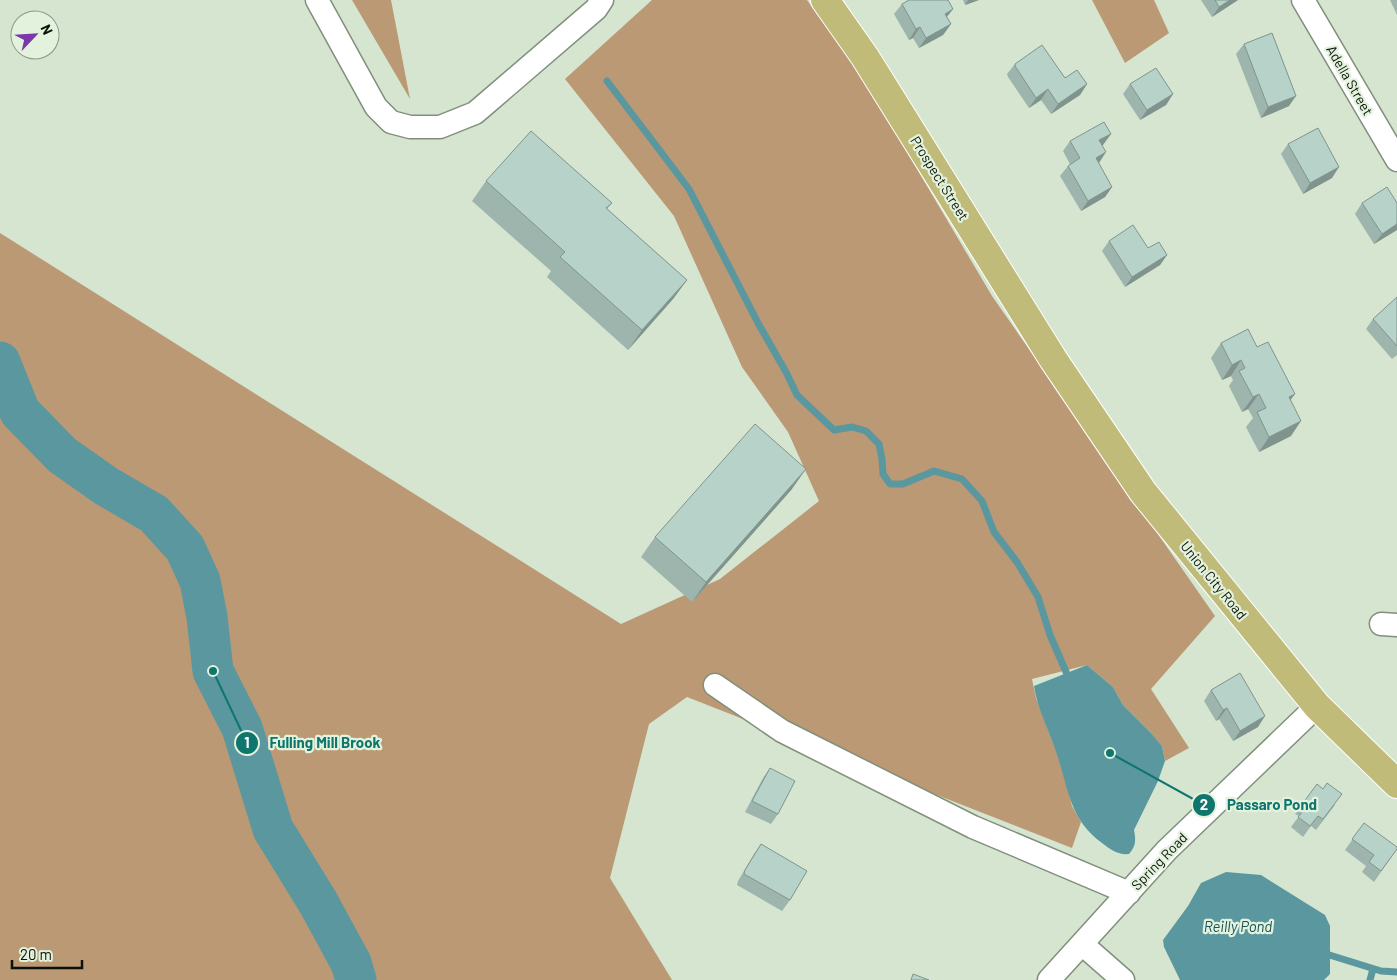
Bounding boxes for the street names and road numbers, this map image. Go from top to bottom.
street label: Adella Street [1323,42,1377,118]
street label: Prospect Street [907,133,973,223]
street label: Union City Road [1177,538,1251,622]
street label: Spring Road [1127,829,1191,893]

